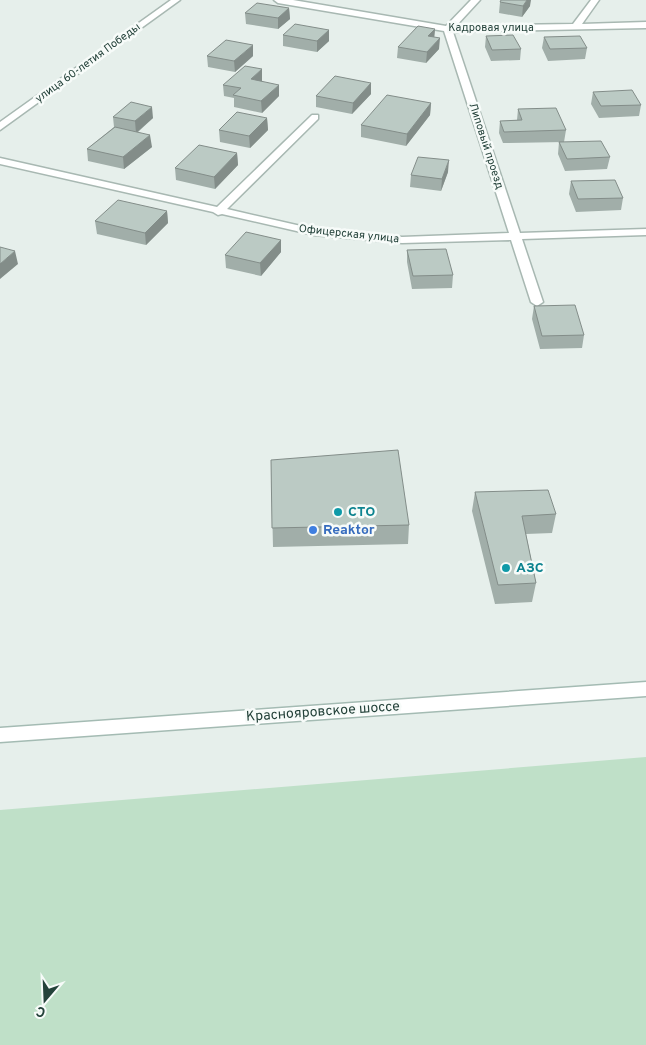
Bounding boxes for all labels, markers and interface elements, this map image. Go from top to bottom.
street label: улица 60-летия Победы [33,20,143,106]
street label: Кадровая улица [448,21,534,35]
street label: Липовый проезд [465,101,507,191]
street label: Офицерская улица [298,222,400,246]
place label: СТО [348,504,375,521]
marker: СТО [332,506,344,518]
place label: Reaktor [323,522,375,539]
marker: Reaktor [307,524,319,536]
place label: АЗС [516,560,544,577]
marker: АЗС [500,562,512,574]
street label: Краснояровское шоссе [246,698,400,726]
north arrow [20,975,70,1025]
text: С [34,1001,48,1020]

